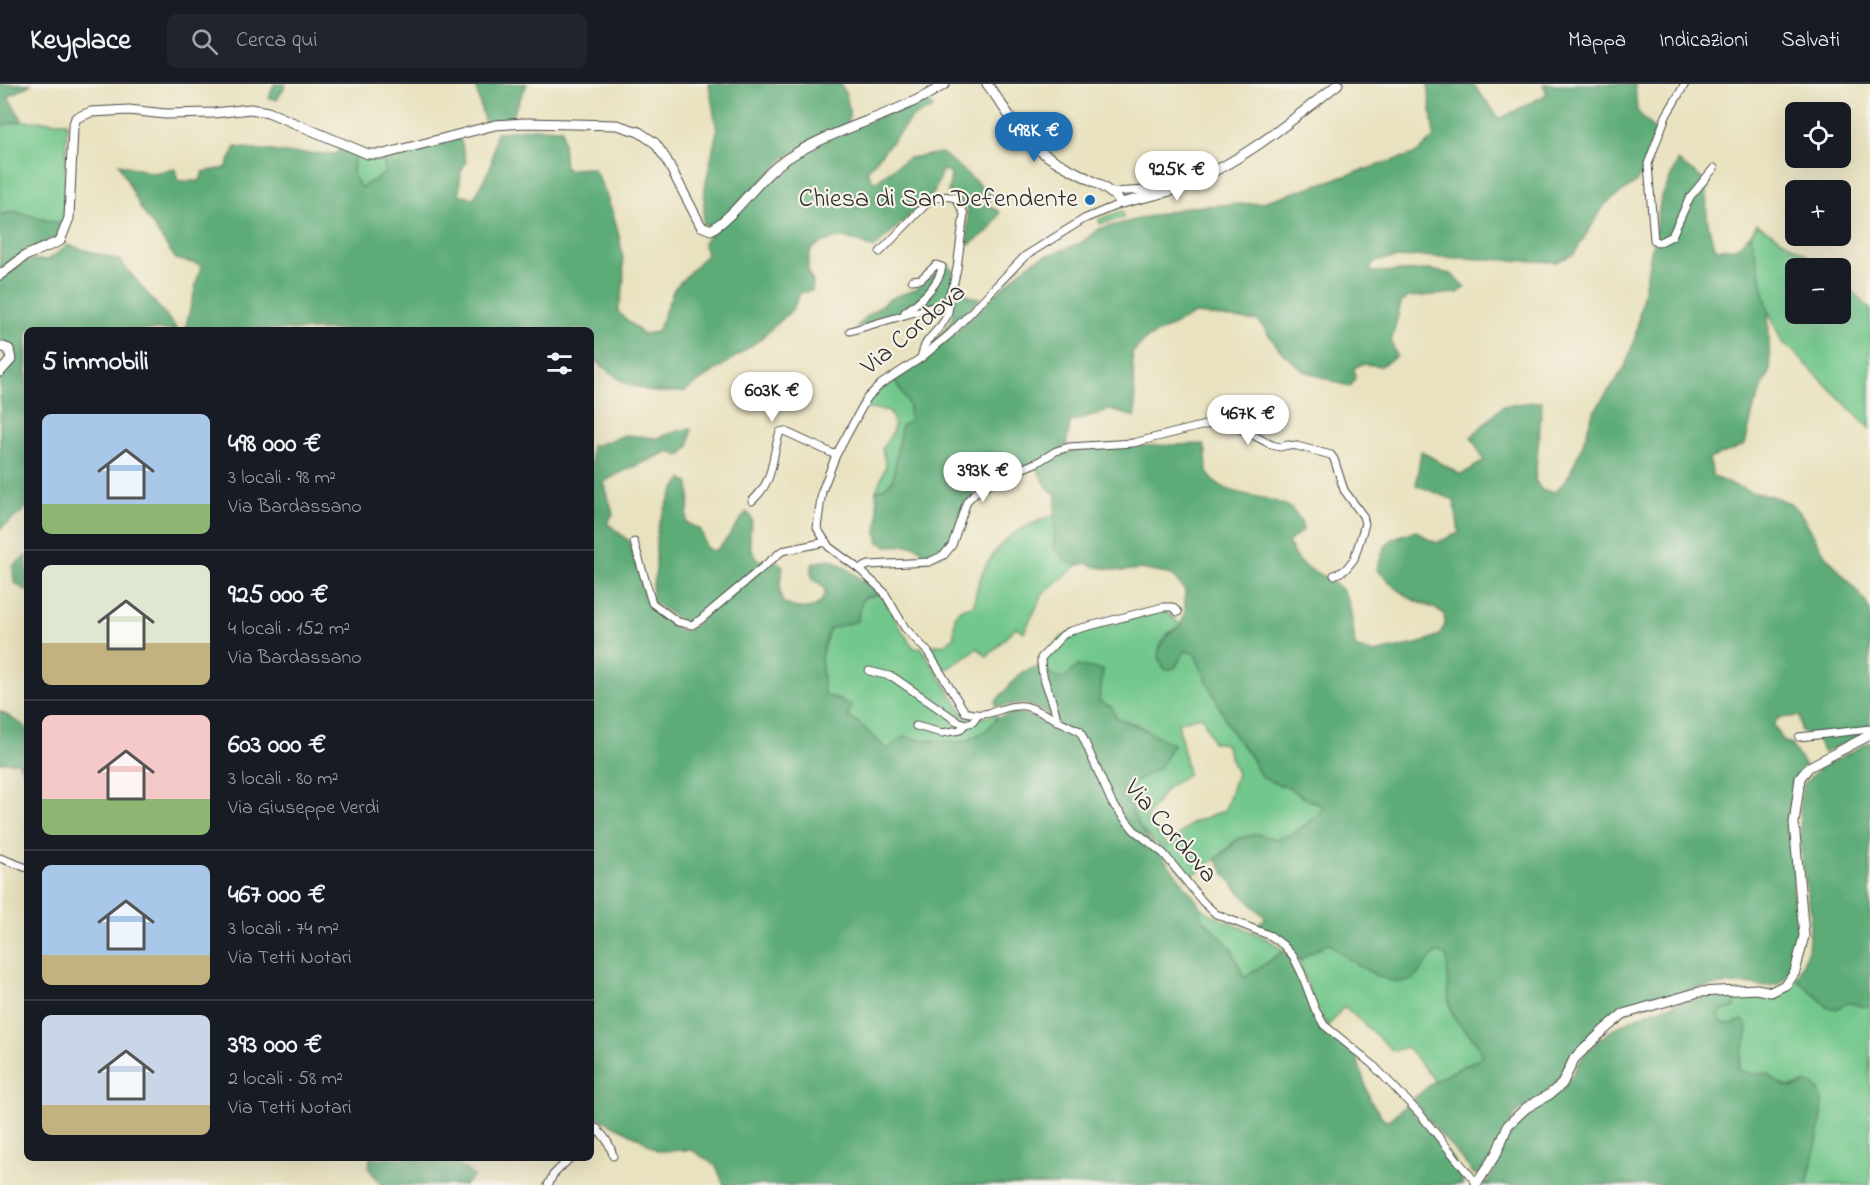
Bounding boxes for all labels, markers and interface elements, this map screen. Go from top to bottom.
search box [167,14,587,68]
text: Keyplace [30,21,131,62]
icon: search [188,25,221,58]
text: Cerca qui [236,25,317,57]
text: Mappa [1568,26,1626,56]
text: Indicazioni [1659,26,1748,56]
text: Salvati [1781,26,1840,56]
map controls [1785,102,1851,324]
button: locate [1785,102,1851,168]
pin: 498K € [985,112,1083,163]
text: 498K € [1009,117,1059,146]
pin: 925K € [1128,151,1226,202]
text: 925K € [1149,156,1205,185]
button: + [1785,180,1851,246]
place label: Chiesa di San Defendente [799,181,1078,219]
marker: Chiesa di San Defendente [1083,193,1097,207]
button: − [1785,258,1851,324]
street label: Via Cordova [852,275,975,386]
text: 5 immobili [42,344,149,382]
icon: filters [543,347,576,380]
pin: 603K € [723,372,821,423]
text: 603K € [745,377,799,406]
pin: 467K € [1199,395,1297,446]
text: 467K € [1221,400,1275,429]
text: 498 000 € [228,426,321,464]
icon: home [90,438,162,510]
pin: 393K € [934,452,1032,503]
text: 393K € [957,457,1009,486]
text: 3 locali · 98 m² [228,464,336,493]
text: Via Bardassano [228,493,362,522]
text: 925 000 € [228,577,328,615]
icon: home [90,589,162,661]
text: 4 locali · 152 m² [228,615,350,644]
text: Via Bardassano [228,644,362,673]
text: 603 000 € [228,727,326,765]
icon: home [90,739,162,811]
text: 3 locali · 80 m² [228,765,339,794]
street label: Via Cordova [1113,771,1226,892]
text: Via Giuseppe Verdi [228,794,380,823]
text: 467 000 € [228,877,326,915]
icon: home [90,889,162,961]
text: 3 locali · 74 m² [228,915,339,944]
text: Via Tetti Notari [228,944,351,973]
text: 393 000 € [228,1027,322,1065]
icon: home [90,1039,162,1111]
text: 2 locali · 58 m² [228,1065,343,1094]
text: Via Tetti Notari [228,1094,351,1123]

